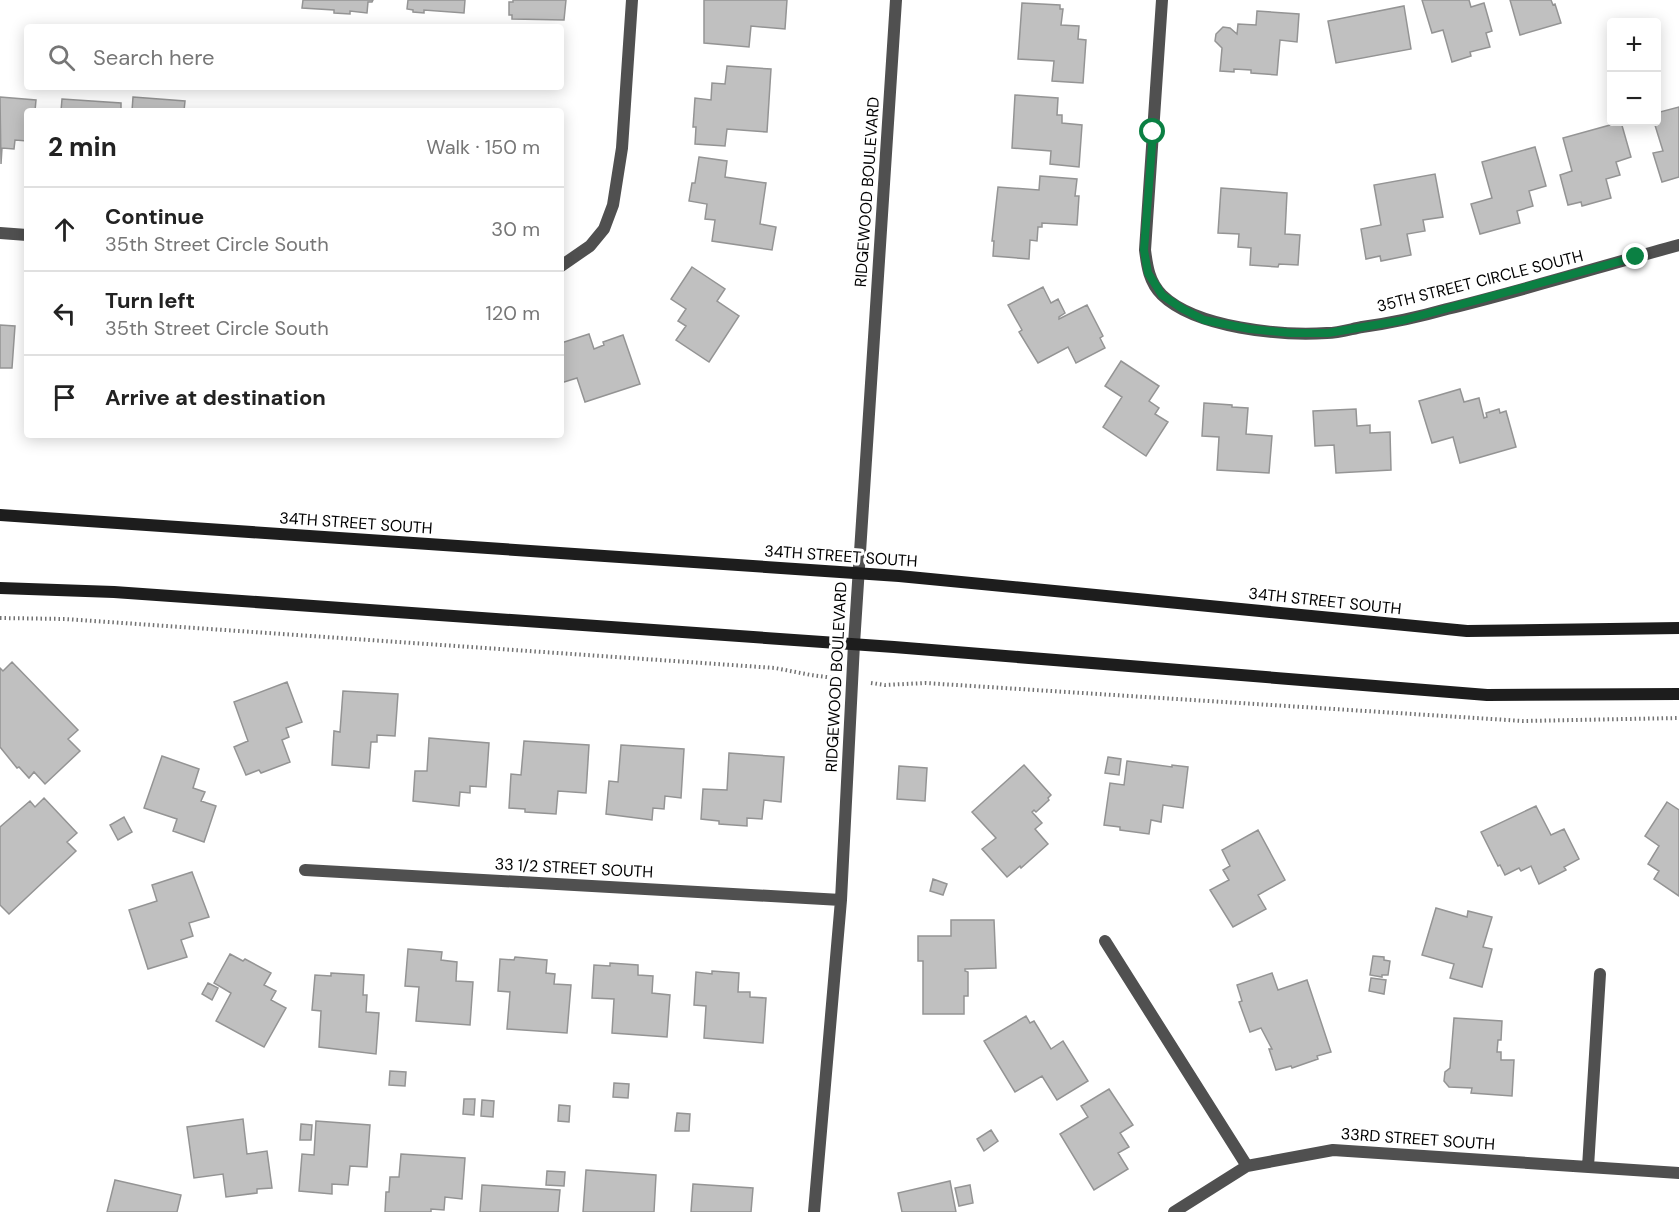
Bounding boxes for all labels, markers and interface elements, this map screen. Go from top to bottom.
map controls [1607,18,1661,126]
button: + [1607,18,1661,72]
search box [24,24,564,90]
icon: search [45,41,78,74]
text: Search here [93,43,214,72]
button: − [1607,72,1661,126]
street label: RIDGEWOOD BOULEVARD [850,96,884,288]
route start [1139,118,1165,144]
text: 2 min [48,130,117,164]
text: Walk · 150 m [426,134,540,160]
text: Continue [105,202,204,231]
icon: ahead [48,213,81,246]
text: 30 m [491,216,540,242]
text: 35th Street Circle South [105,231,329,257]
route end [1622,243,1648,269]
street label: 35TH STREET CIRCLE SOUTH [1375,245,1585,317]
text: Turn left [105,286,195,315]
icon: left [48,297,81,330]
text: 120 m [486,300,540,326]
text: 35th Street Circle South [105,315,329,341]
icon: arrive [48,381,81,414]
text: Arrive at destination [105,383,326,412]
street label: 34TH STREET SOUTH [279,507,433,539]
street label: 34TH STREET SOUTH [764,540,918,572]
street label: RIDGEWOOD BOULEVARD [821,581,851,773]
street label: 34TH STREET SOUTH [1248,583,1402,619]
street label: 33 1/2 STREET SOUTH [494,853,654,883]
street label: 33RD STREET SOUTH [1340,1123,1496,1155]

